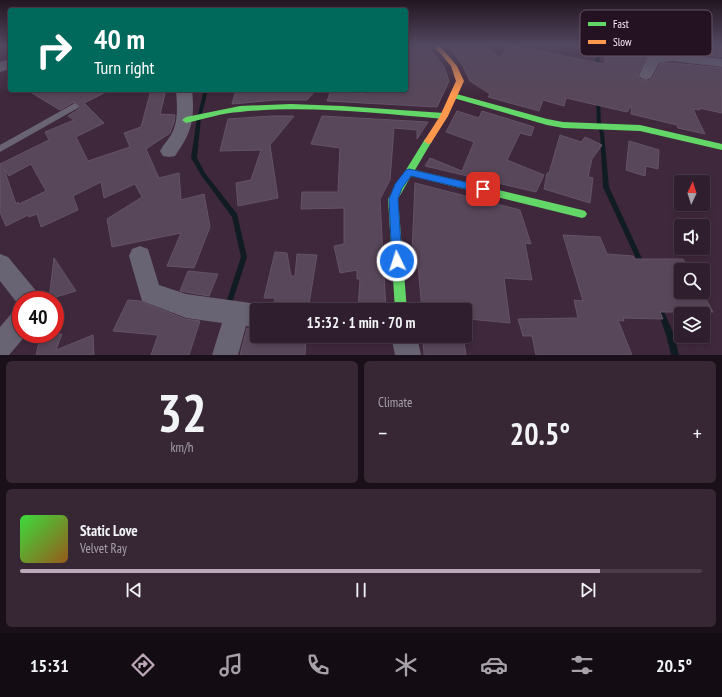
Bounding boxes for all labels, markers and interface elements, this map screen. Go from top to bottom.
legend [580,10,712,56]
text: Fast [613,17,629,31]
text: 40 m [94,20,145,57]
icon: right [28,24,80,76]
text: Slow [613,35,632,49]
text: Turn right [94,56,154,79]
pin [466,172,500,206]
north arrow [674,175,710,211]
map controls [674,175,710,343]
icon: arrive [472,178,494,200]
button: sound [674,219,710,255]
position arrow [376,240,418,282]
button: search [674,263,710,299]
speed limit sign: 40 [12,291,64,343]
button: layers [674,307,710,343]
text: 15:32 · 1 min · 70 m [307,313,415,332]
text: 32 [157,379,207,446]
text: Climate [378,394,412,411]
text: 20.5° [510,414,570,453]
text: − [378,419,387,447]
text: + [693,419,702,447]
text: km/h [170,439,194,456]
text: Static Love [80,521,138,540]
text: Velvet Ray [80,540,127,557]
icon: previous [123,579,145,601]
icon: pause [350,579,372,601]
icon: next [577,579,599,601]
icon: directions [129,651,157,679]
icon: music [217,651,245,679]
icon: phone [304,651,332,679]
icon: climate [392,651,420,679]
icon: car [480,651,508,679]
icon: filters [568,651,596,679]
text: 15:31 [30,654,69,677]
text: 20.5° [656,654,692,677]

